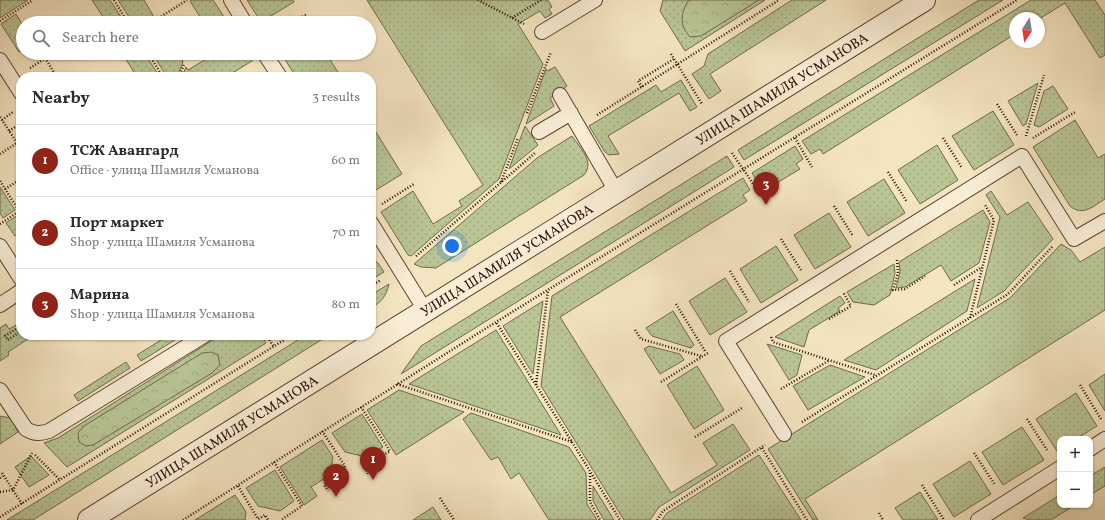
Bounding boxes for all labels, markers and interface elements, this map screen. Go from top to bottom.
north arrow [1009,12,1045,48]
search box [16,16,376,60]
icon: search [30,27,52,49]
text: Search here [62,28,139,49]
street label: УЛИЦА ШАМИЛЯ УСМАНОВА [693,29,872,151]
text: Nearby [32,87,90,110]
text: 3 results [312,89,360,107]
text: ТСЖ Авангард [70,141,179,162]
text: 1 [42,152,48,170]
text: 60 m [332,152,360,170]
text: Office · улица Шамиля Усманова [70,162,260,180]
pin: 3 [753,172,779,205]
street label: УЛИЦА ШАМИЛЯ УСМАНОВА [418,200,597,322]
text: Порт маркет [70,213,164,234]
text: 2 [42,224,48,242]
text: 70 m [332,224,360,242]
text: Shop · улица Шамиля Усманова [70,234,255,252]
your location [442,236,462,256]
text: Марина [70,285,129,306]
text: 3 [42,296,48,314]
text: 80 m [331,296,360,314]
text: Shop · улица Шамиля Усманова [70,306,255,324]
street label: УЛИЦА ШАМИЛЯ УСМАНОВА [142,371,322,493]
map controls [1057,436,1093,508]
button: + [1057,436,1093,472]
pin: 1 [360,447,386,480]
pin: 2 [323,464,349,497]
button: − [1057,472,1093,508]

